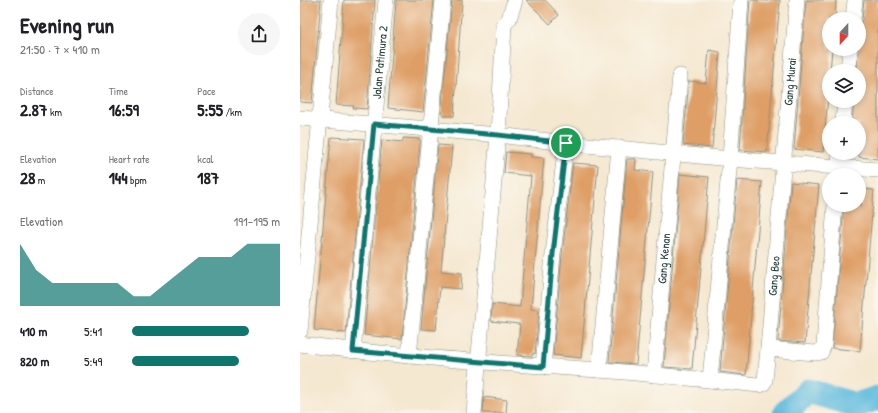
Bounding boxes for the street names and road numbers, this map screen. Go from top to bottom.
street label: Jalan Patimura 2 [368,25,392,100]
street label: Gang Murai [779,57,800,106]
street label: Gang Kenan [653,232,674,284]
street label: Gang Beo [763,255,784,296]

